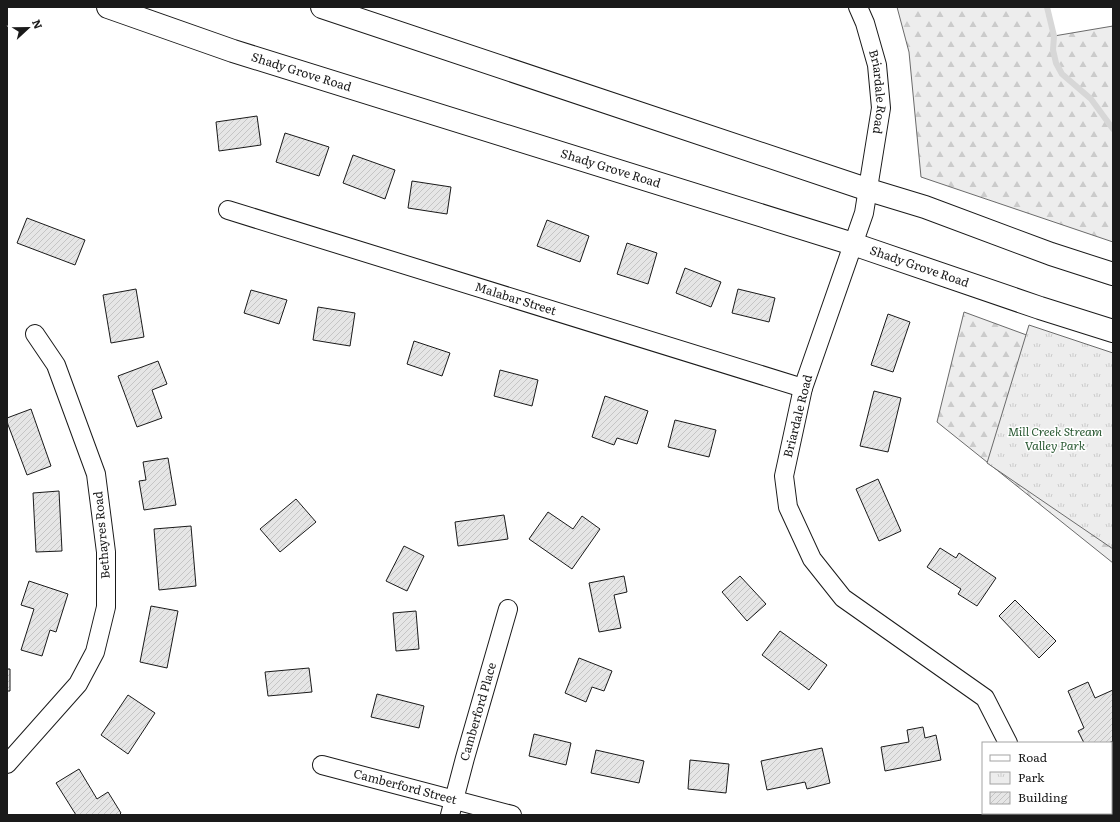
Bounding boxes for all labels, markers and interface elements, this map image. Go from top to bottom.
north arrow [8,8,48,48]
text: N [29,17,47,31]
street label: Shady Grove Road [249,47,354,96]
street label: Briardale Road [865,47,891,136]
street label: Shady Grove Road [559,144,664,192]
street label: Shady Grove Road [868,240,972,291]
street label: Malabar Street [473,277,559,319]
street label: Briardale Road [778,372,816,459]
park label: Mill Creek Stream Valley Park [1008,422,1103,454]
street label: Bethayres Road [88,490,114,580]
street label: Camberford Place [455,660,500,763]
legend [982,742,1112,814]
text: Road [1018,748,1048,766]
street label: Camberford Street [352,764,459,808]
text: Park [1018,768,1045,786]
text: Building [1018,788,1068,806]

